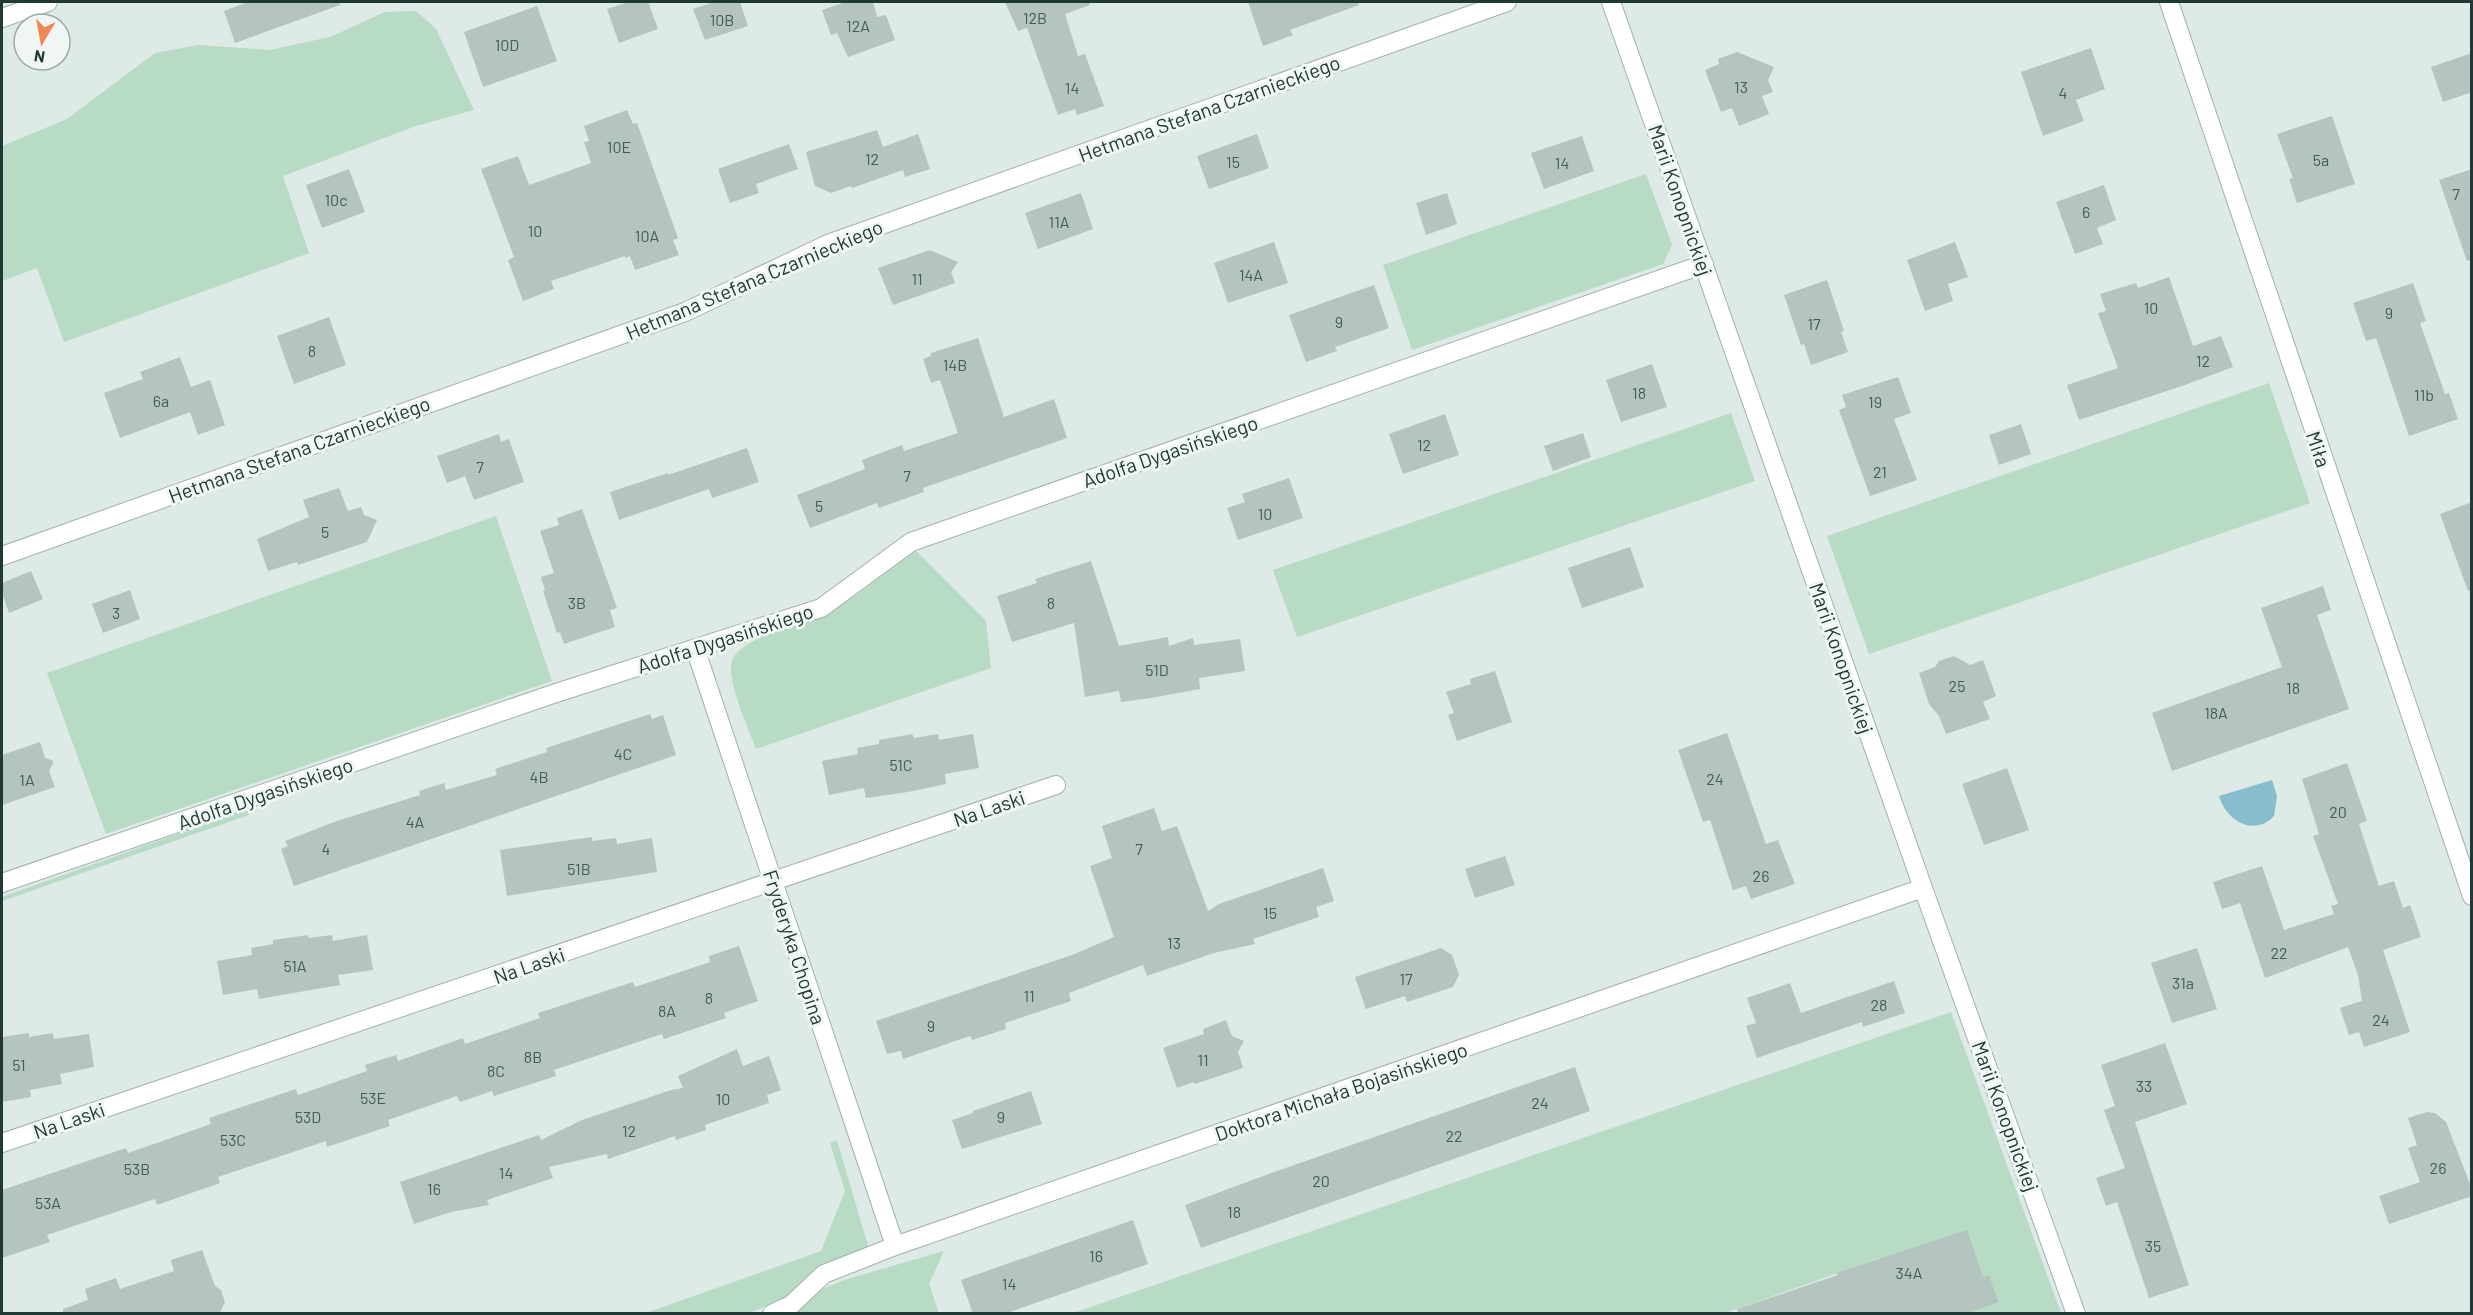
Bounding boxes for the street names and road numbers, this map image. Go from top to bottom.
street label: Hetmana Stefana Czarnieckiego [1075,49,1343,167]
street label: Marii Konopnickiej [1644,121,1718,279]
street label: Hetmana Stefana Czarnieckiego [622,214,886,344]
street label: Hetmana Stefana Czarnieckiego [165,390,433,508]
street label: Adolfa Dygasińskiego [1079,410,1261,492]
street label: Miła [2302,428,2336,470]
street label: Marii Konopnickiej [1805,579,1879,737]
street label: Adolfa Dygasińskiego [634,598,816,678]
street label: Adolfa Dygasińskiego [174,752,356,834]
street label: Na Laski [950,785,1028,831]
street label: Fryderyka Chopina [759,867,831,1027]
street label: Na Laski [490,942,568,988]
street label: Doktora Michała Bojasińskiego [1212,1036,1470,1146]
street label: Marii Konopnickiej [1968,1037,2044,1195]
street label: Na Laski [30,1097,108,1143]

